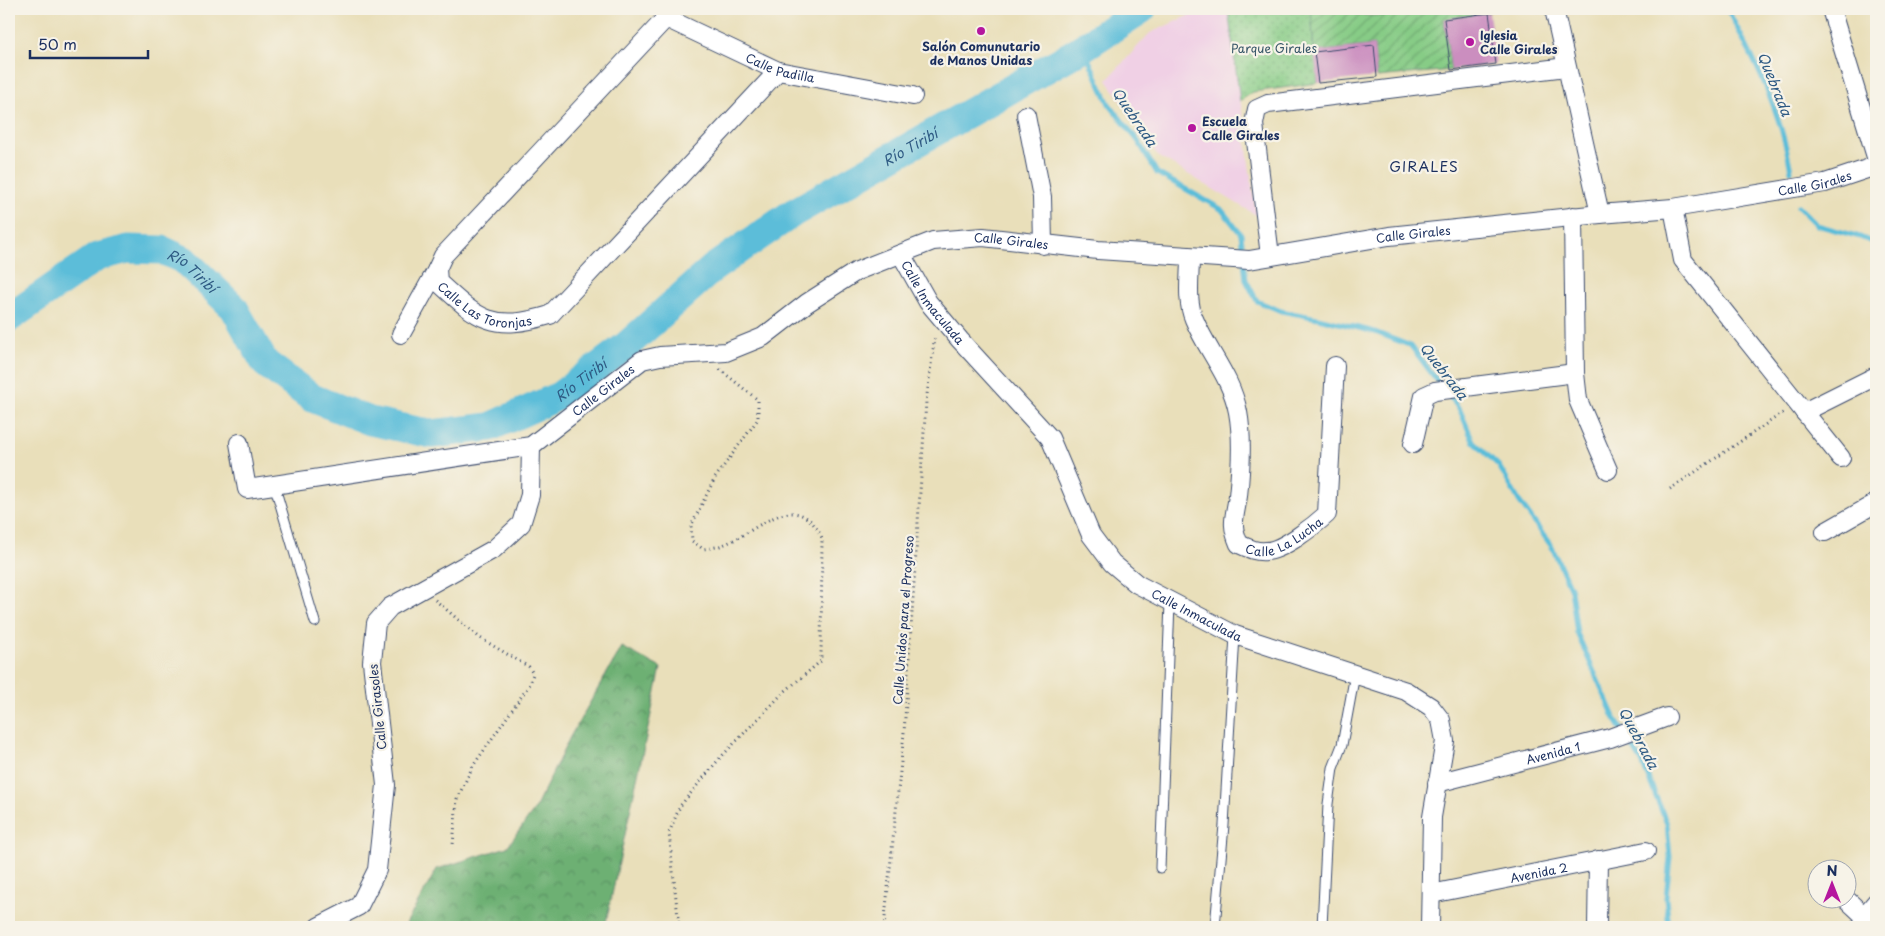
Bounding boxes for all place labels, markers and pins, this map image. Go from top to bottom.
marker: Salón Comunutario de Manos Unidas [975,25,987,37]
place label: Iglesia Calle Girales [1480,26,1558,58]
marker: Iglesia Calle Girales [1464,36,1476,48]
place label: Salón Comunutario de Manos Unidas [922,37,1040,69]
place label: Escuela Calle Girales [1202,112,1280,144]
marker: Escuela Calle Girales [1186,122,1198,134]

